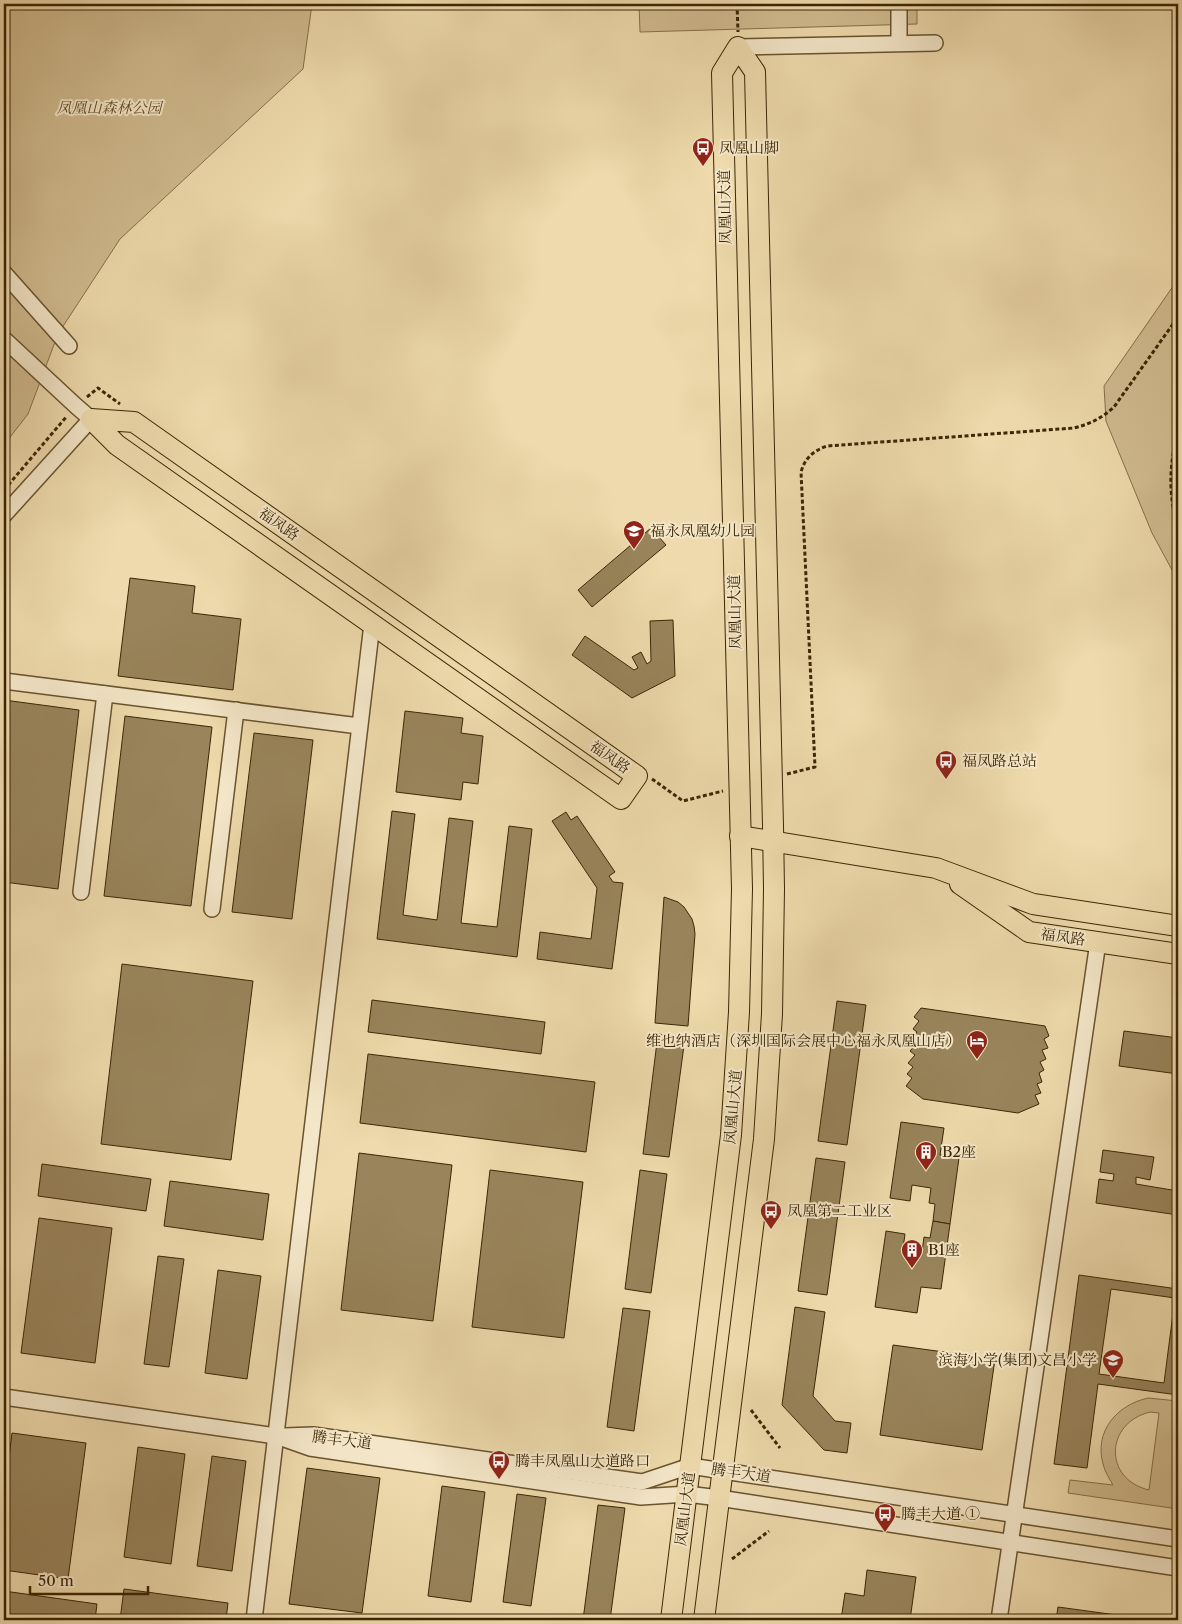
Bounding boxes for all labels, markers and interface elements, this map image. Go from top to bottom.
park label: 凤凰山森林公园 [56,98,163,117]
bus stop icon: 凤凰山脚 [691,136,715,167]
place label: 凤凰山脚 [719,138,779,157]
street label: 凤凰山大道 [714,169,735,245]
street label: 福凤路 [255,503,303,544]
school or university icon: 福永凤凰幼儿园 [622,519,646,550]
place label: 福永凤凰幼儿园 [650,521,755,540]
street label: 凤凰山大道 [724,574,745,650]
street label: 福凤路 [586,736,634,777]
bus stop icon: 福凤路总站 [934,749,958,780]
place label: 福凤路总站 [962,751,1037,770]
street label: 福凤路 [1039,924,1087,949]
hotel icon: 维也纳酒店（深圳国际会展中心福永凤凰山店） [965,1029,989,1060]
place label: 维也纳酒店（深圳国际会展中心福永凤凰山店） [646,1031,961,1050]
street label: 凤凰山大道 [720,1069,745,1145]
building icon: B2座 [914,1140,938,1171]
place label: B2座 [942,1142,976,1161]
bus stop icon: 凤凰第二工业区 [759,1199,783,1230]
place label: 凤凰第二工业区 [787,1201,892,1220]
building icon: B1座 [900,1238,924,1269]
place label: B1座 [928,1240,960,1259]
school or university icon: 滨海小学(集团)文昌小学 [1101,1348,1125,1379]
place label: 滨海小学(集团)文昌小学 [938,1350,1097,1369]
street label: 腾丰大道 [311,1426,373,1453]
bus stop icon: 腾丰凤凰山大道路口 [487,1449,511,1480]
place label: 腾丰凤凰山大道路口 [515,1451,650,1470]
street label: 腾丰大道 [710,1459,772,1486]
street label: 凤凰山大道 [671,1471,699,1547]
bus stop icon: 腾丰大道 ① [873,1502,897,1533]
place label: 腾丰大道 ① [901,1504,980,1523]
scale bar [30,1564,148,1596]
text: 50 m [38,1571,74,1590]

